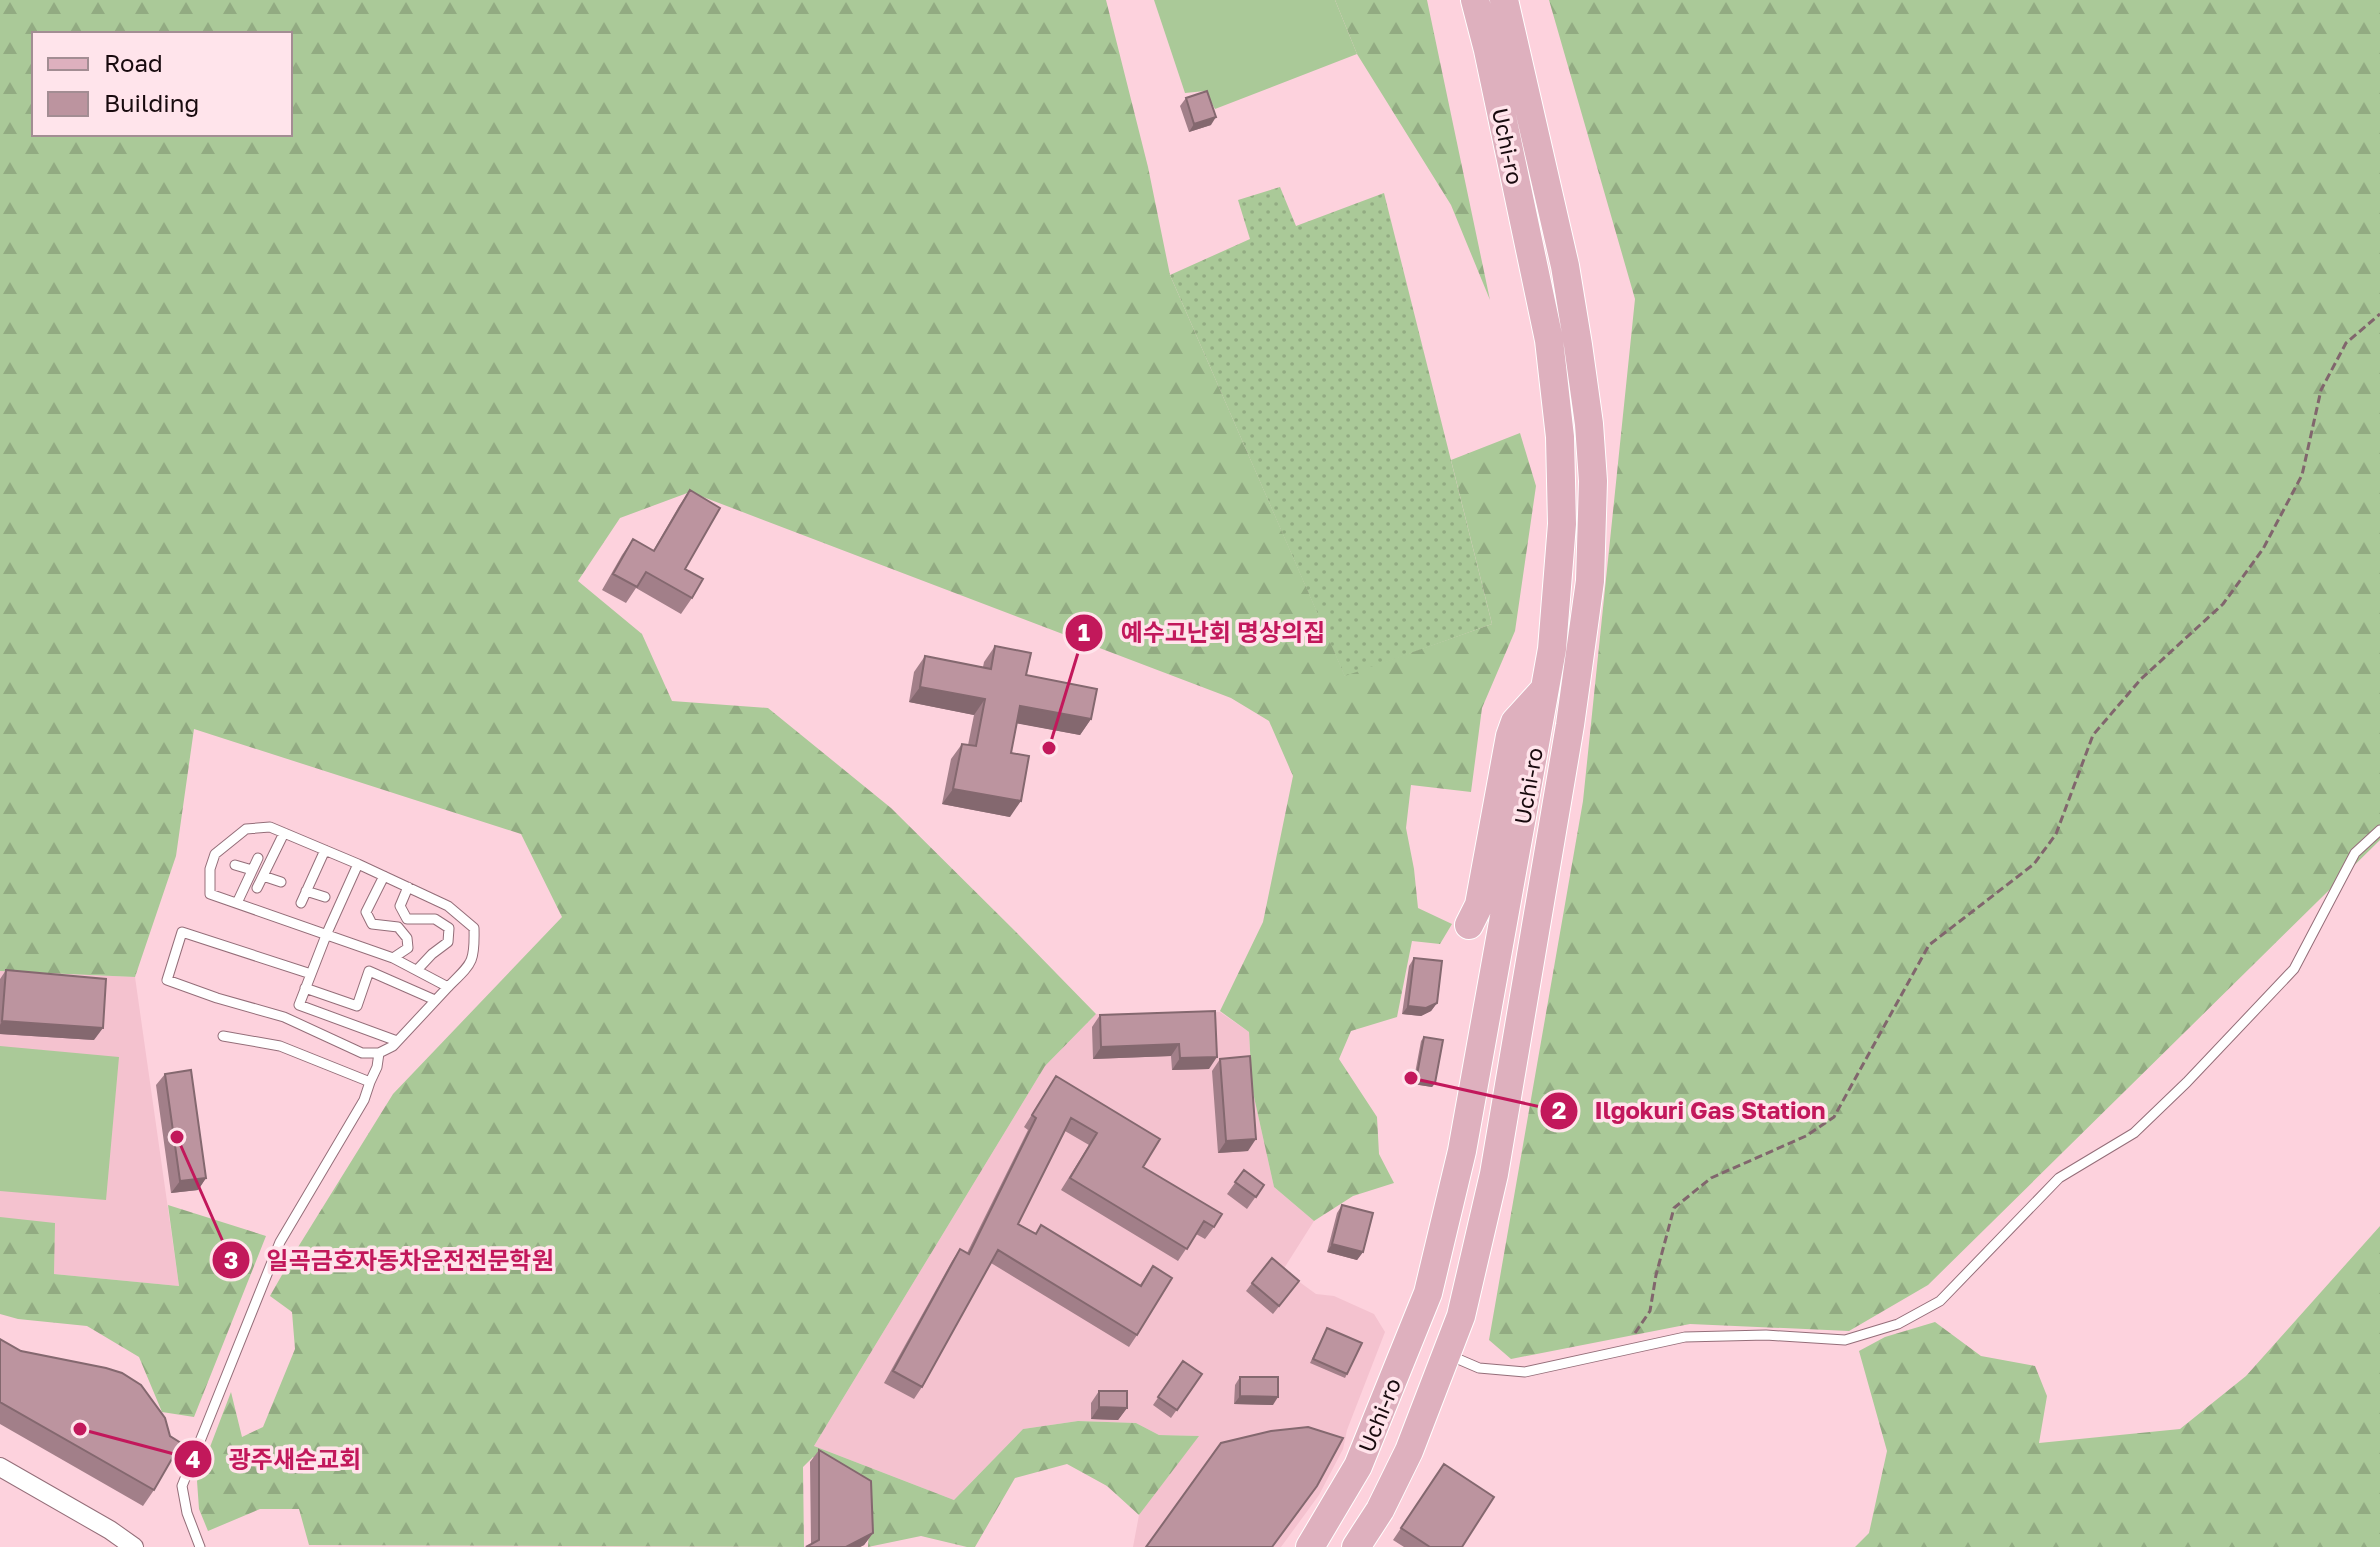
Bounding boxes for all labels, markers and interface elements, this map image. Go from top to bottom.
legend [32,32,292,136]
text: Road [104,48,163,77]
text: Building [104,88,199,117]
street label: Uchi-ro [1487,105,1529,187]
callout: 예수고난회 명상의집 [1064,609,1341,657]
text: 1 [1078,617,1090,646]
text: 예수고난회 명상의집 [1121,617,1325,646]
street label: Uchi-ro [1508,746,1548,826]
callout: Ilgokuri Gas Station [1539,1087,1842,1135]
text: 2 [1552,1095,1566,1124]
text: Ilgokuri Gas Station [1595,1095,1825,1124]
callout: 일곡금호자동차운전전문학원 [211,1236,570,1284]
text: 3 [224,1245,238,1274]
text: 일곡금호자동차운전전문학원 [266,1245,554,1274]
street label: Uchi-ro [1352,1374,1406,1456]
callout: 광주새순교회 [173,1435,377,1483]
text: 4 [186,1444,201,1473]
text: 광주새순교회 [229,1444,361,1473]

